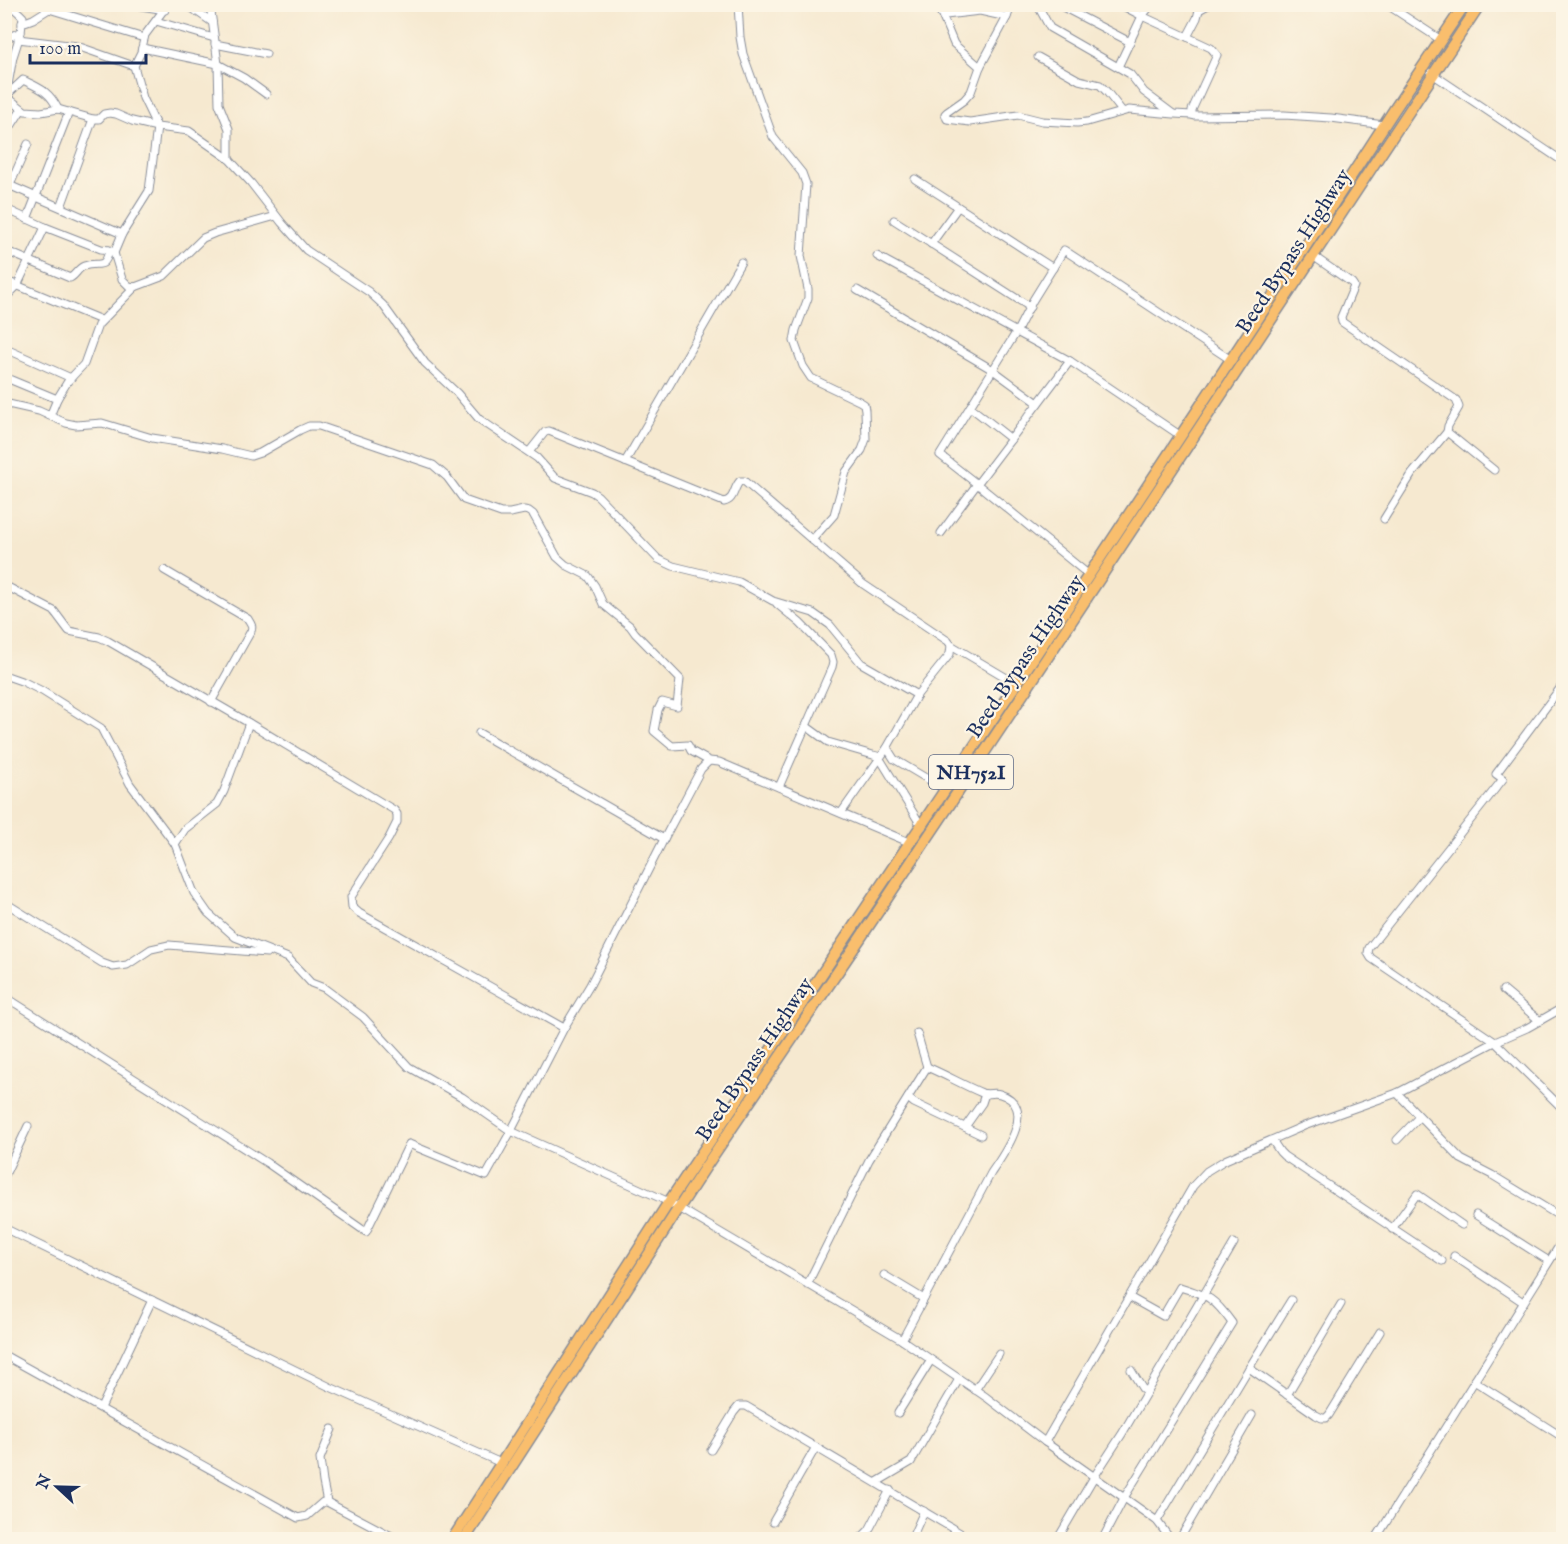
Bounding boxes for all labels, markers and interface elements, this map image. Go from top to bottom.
scale bar [30,27,146,65]
text: 100 m [39,38,81,61]
street label: Beed Bypass Highway [1231,163,1358,340]
street label: Beed Bypass Highway [961,569,1091,744]
road number: NH752I [929,755,1013,789]
street label: Beed Bypass Highway [690,972,820,1147]
north arrow [27,1457,87,1517]
text: N [33,1472,57,1493]

